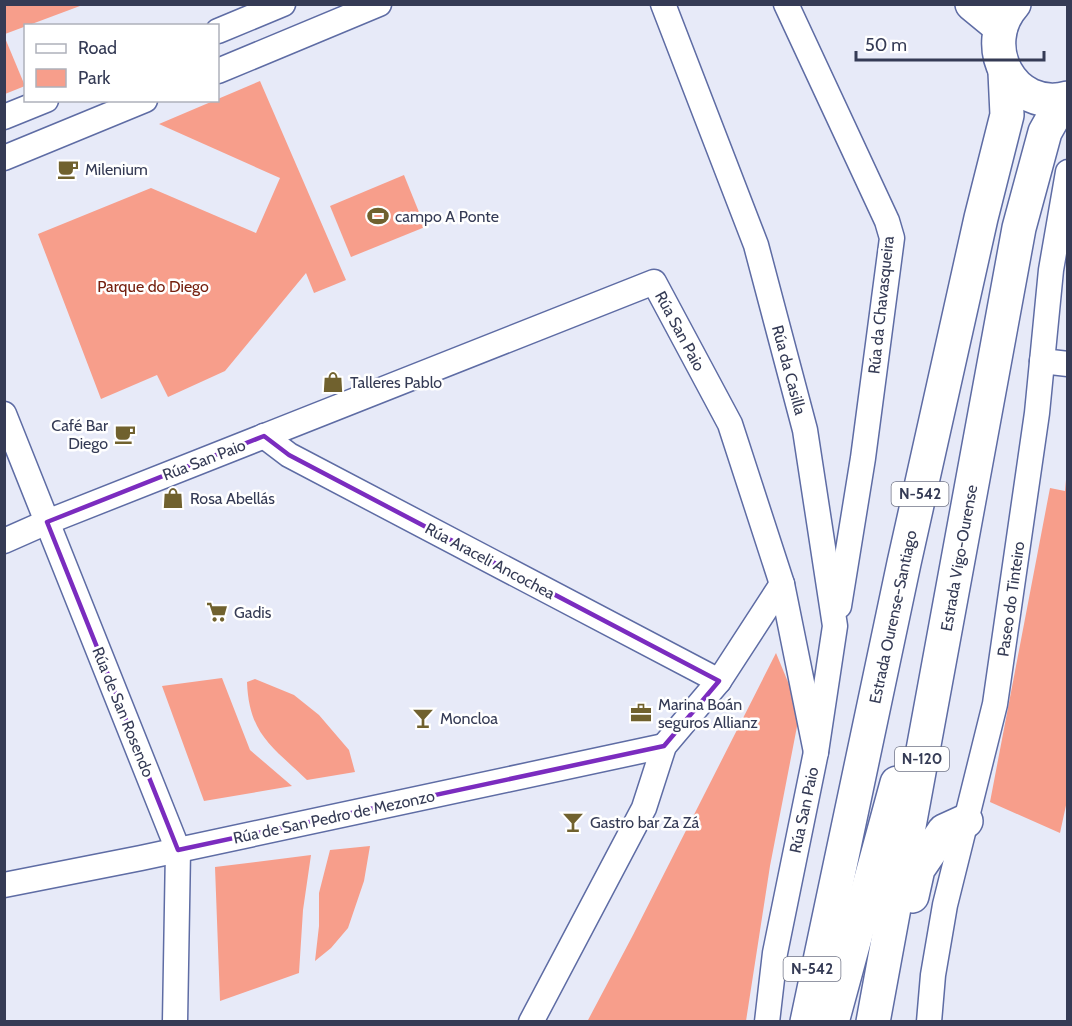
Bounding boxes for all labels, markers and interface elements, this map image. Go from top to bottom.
legend [24,24,219,102]
scale bar [856,24,1044,62]
text: 50 m [865,34,907,56]
text: Road [78,37,117,59]
text: Park [78,67,111,89]
cafe icon: Milenium [56,157,80,181]
place label: Milenium [85,160,148,179]
sports icon: campo A Ponte [366,204,390,228]
place label: campo A Ponte [395,207,499,226]
street label: Rúa da Chavasqueira [864,235,898,375]
park label: Parque do Diego [97,277,209,296]
street label: Rúa San Paio [651,288,709,374]
street label: Rúa da Casilla [768,323,810,417]
shop icon: Talleres Pablo [321,370,345,394]
place label: Talleres Pablo [350,373,442,392]
place label: Café Bar Diego [51,416,109,453]
cafe icon: Café Bar Diego [113,422,137,446]
street label: Rúa San Paio [160,435,248,485]
road number: N-542 [892,482,948,506]
street label: Estrada Vigo-Ourense [937,483,981,633]
shop icon: Rosa Abellás [161,486,185,510]
place label: Rosa Abellás [190,489,275,508]
street label: Rúa Araceli Ancochea [422,519,558,603]
street label: Estrada Ourense-Santiago [865,528,921,705]
street label: Paseo do Tinteiro [994,540,1029,658]
supermarket icon: Gadis [205,600,229,624]
place label: Gadis [234,603,272,622]
street label: Rúa de San Rosendo [88,644,158,780]
place label: Marina Boán seguros Allianz [658,695,758,732]
office icon: Marina Boán seguros Allianz [629,701,653,725]
bar icon: Moncloa [411,706,435,730]
place label: Moncloa [440,709,498,728]
road number: N-120 [895,747,949,771]
street label: Rúa San Paio [786,765,822,855]
street label: Rúa de San Pedro de Mezonzo [231,786,437,848]
bar icon: Gastro bar Za Zá [561,810,585,834]
place label: Gastro bar Za Zá [590,813,699,832]
road number: N-542 [784,957,840,981]

